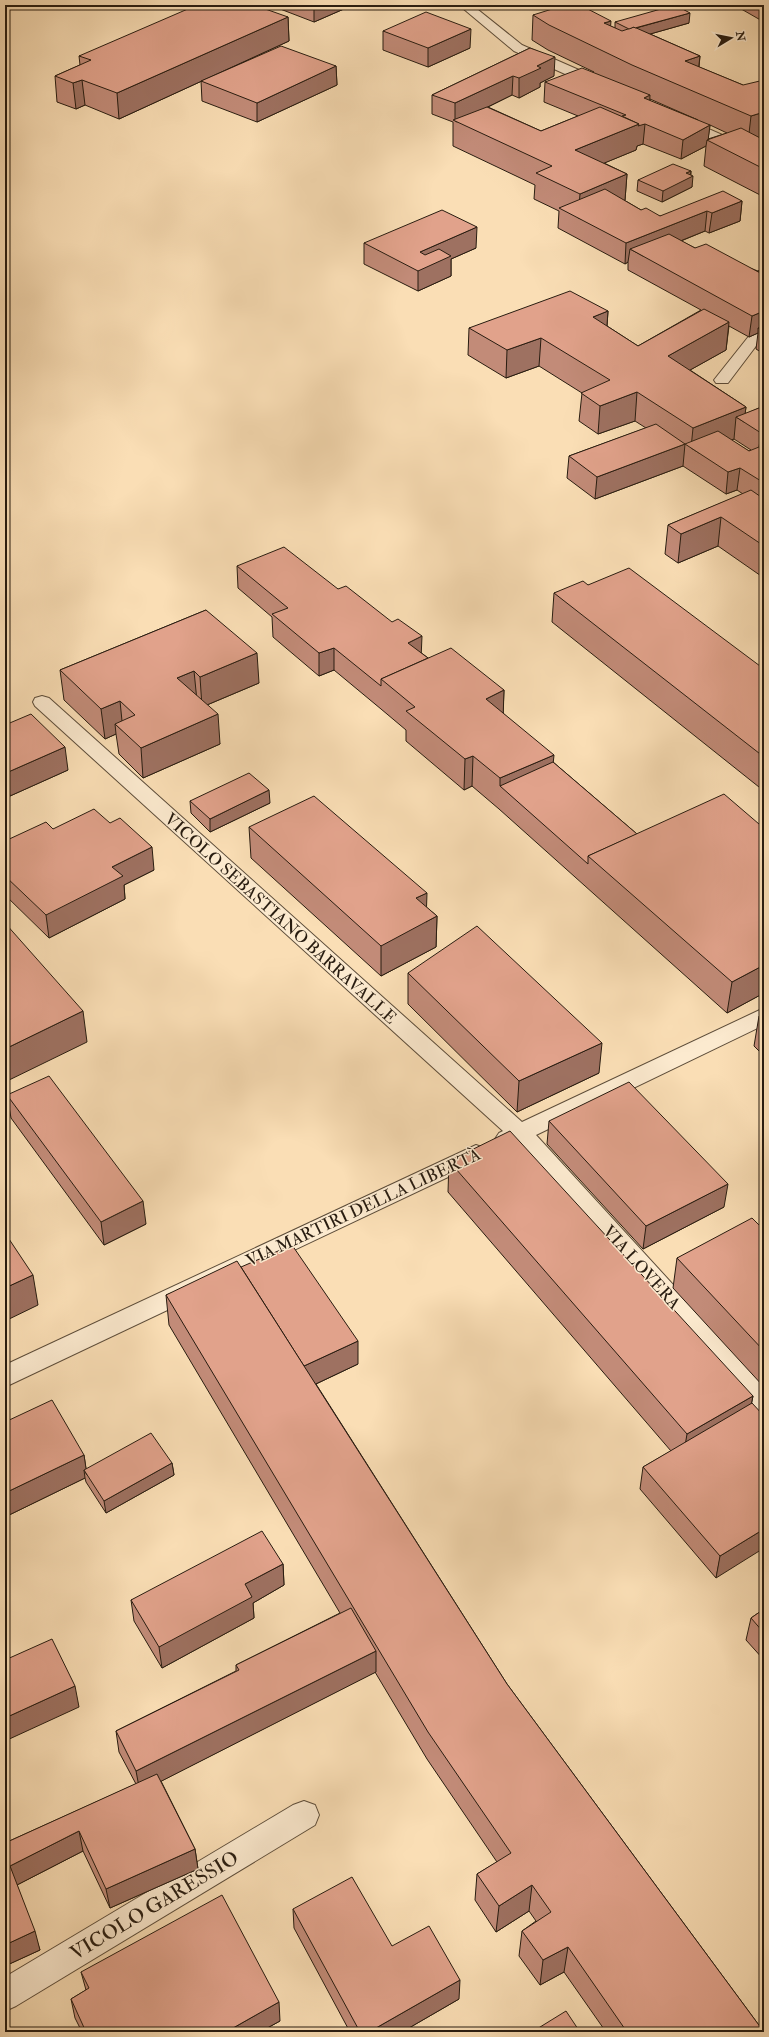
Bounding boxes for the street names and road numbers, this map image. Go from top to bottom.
street label: VICOLO SEBASTIANO BARRAVALLE [160,808,401,1028]
street label: VIA MARTIRI DELLA LIBERTÀ [242,1143,484,1271]
street label: VIA LOVERA [598,1221,685,1314]
street label: VICOLO GARESSIO [65,1845,243,1966]

